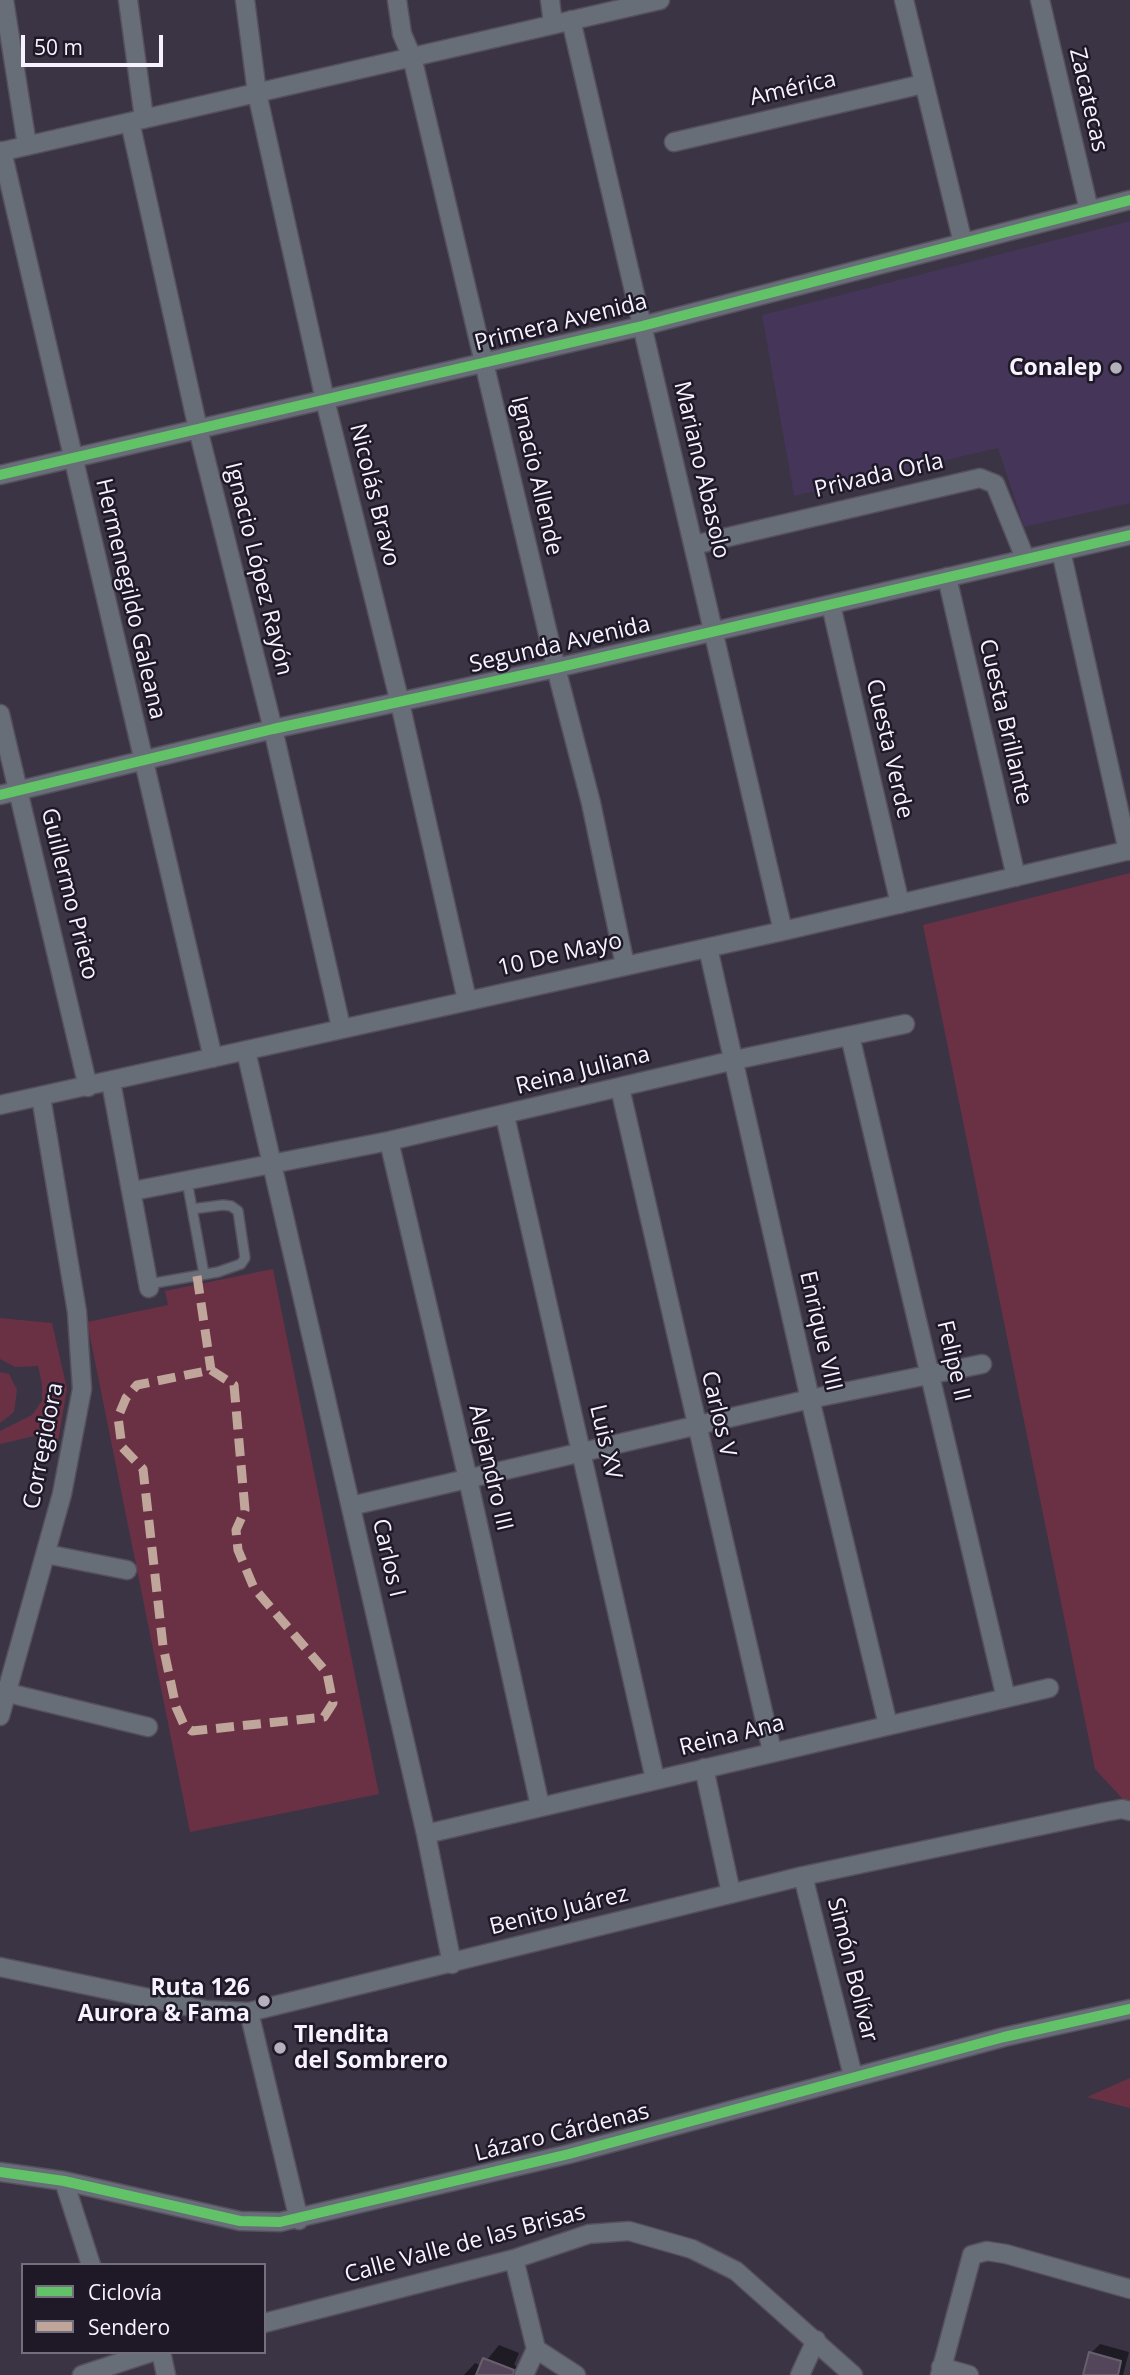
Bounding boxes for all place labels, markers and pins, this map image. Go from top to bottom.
place label: Conalep [1009,354,1102,382]
marker: Conalep [1108,360,1124,376]
place label: Ruta 126 Aurora & Fama [78,1974,250,2028]
marker: Ruta 126 Aurora & Fama [256,1993,272,2009]
place label: TIendita del Sombrero [294,2021,448,2075]
marker: TIendita del Sombrero [272,2040,288,2056]

